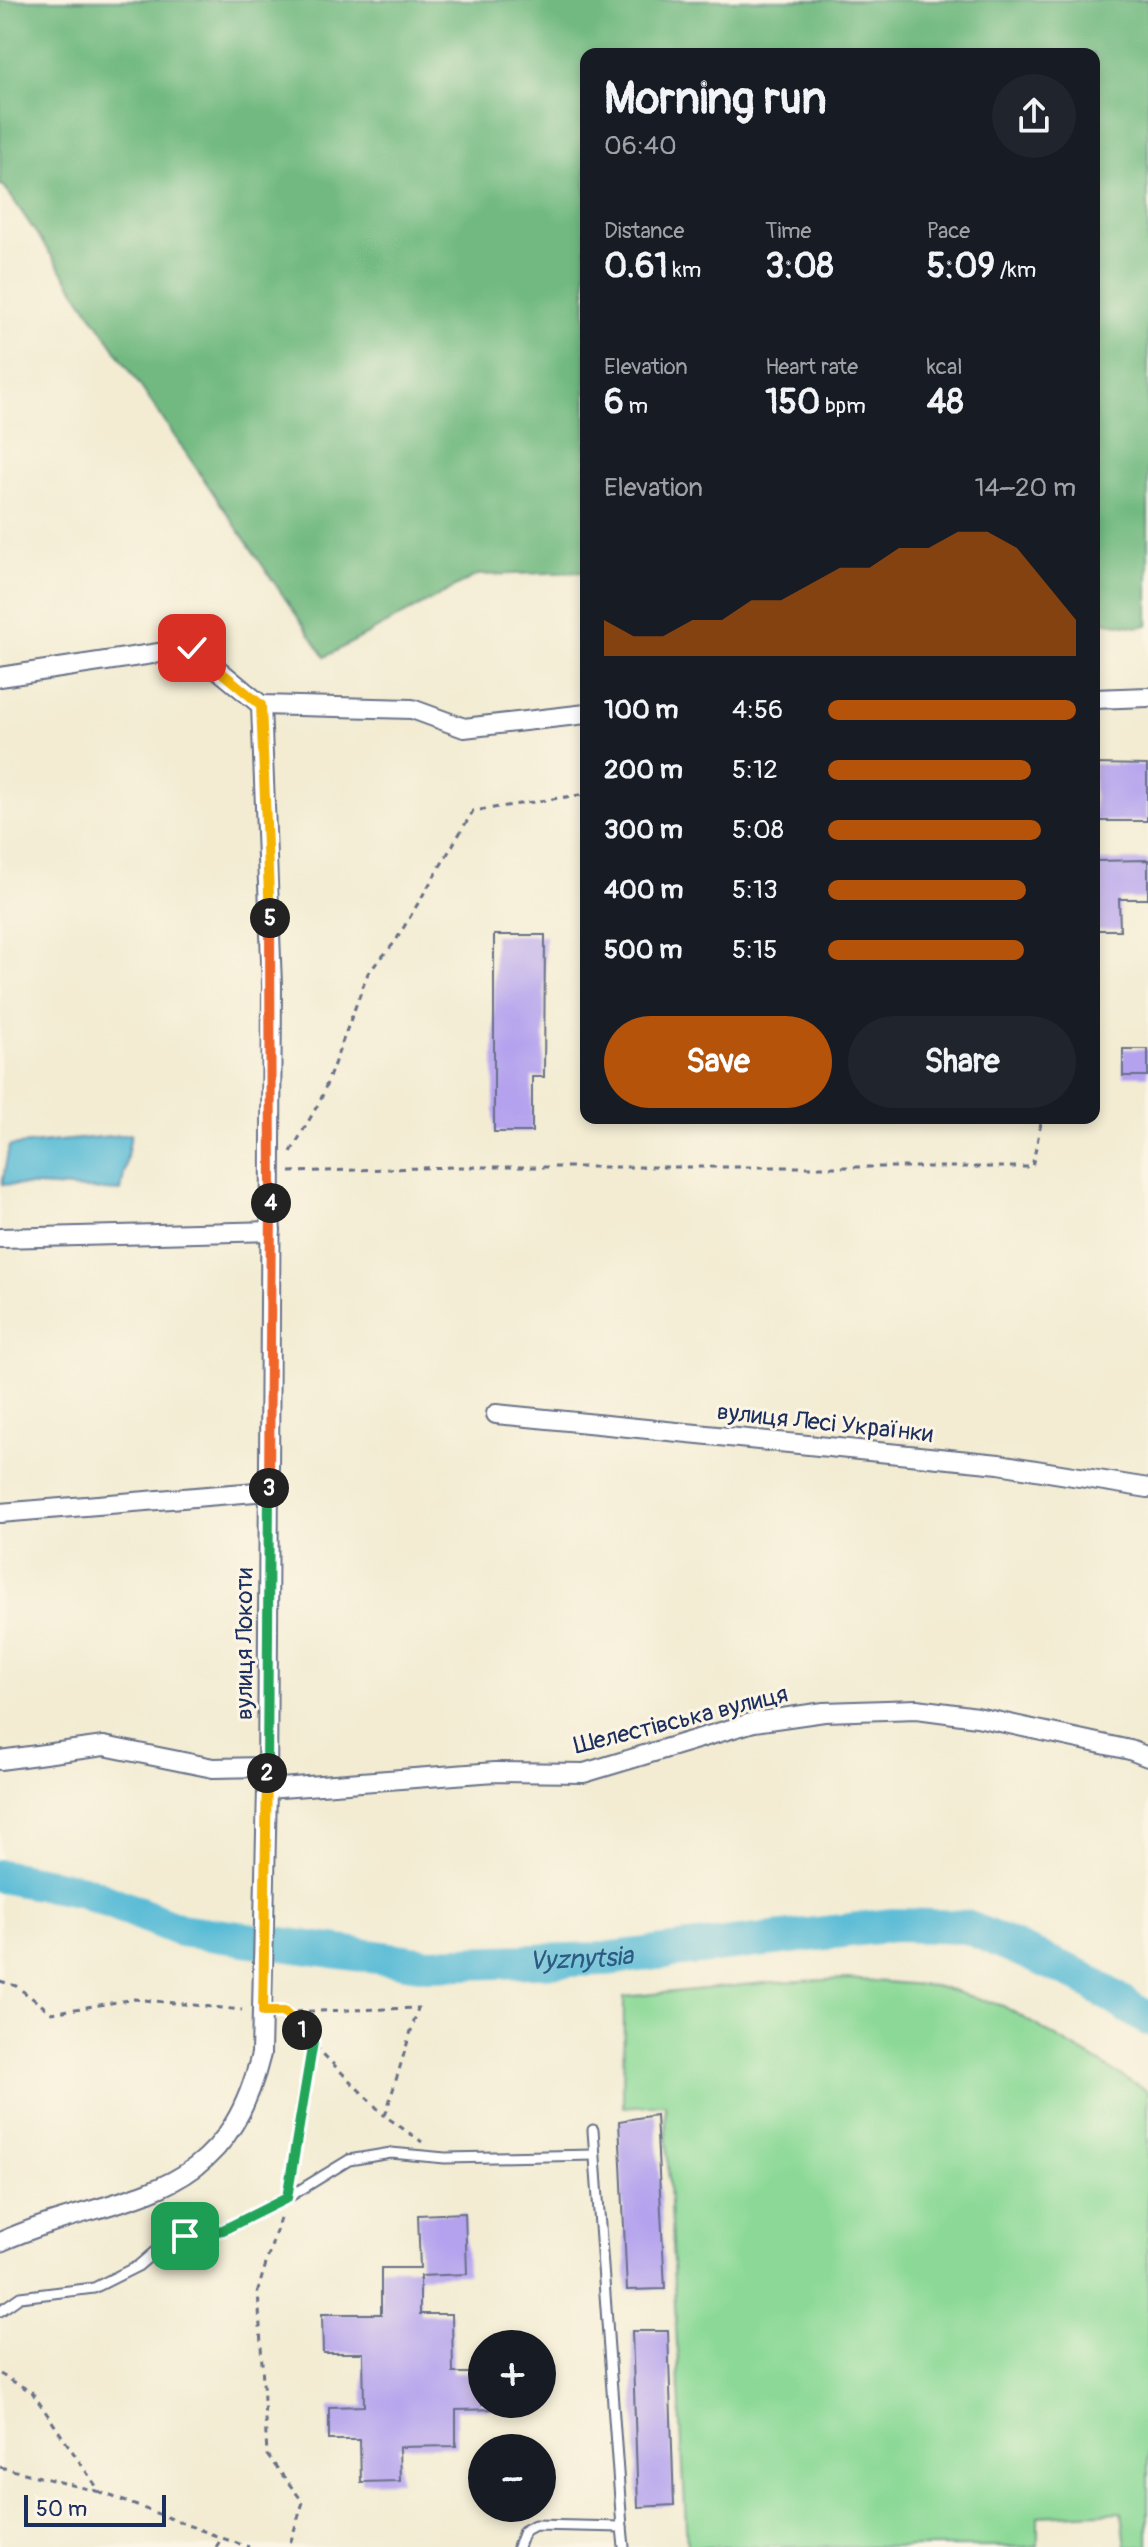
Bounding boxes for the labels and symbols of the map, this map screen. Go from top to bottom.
pin [158,614,226,682]
pin: 5 [250,898,290,938]
pin: 4 [251,1183,291,1223]
street label: вулиця Лесі Українки [715,1397,935,1449]
pin: 3 [249,1468,289,1508]
street label: вулиця Локоти [230,1568,259,1720]
street label: Шелестівська вулиця [571,1679,791,1761]
pin: 2 [247,1753,287,1793]
water label: Vyznytsia [528,1940,636,1977]
pin: 1 [282,2010,322,2050]
pin [151,2202,219,2270]
scale bar [24,2491,166,2527]

